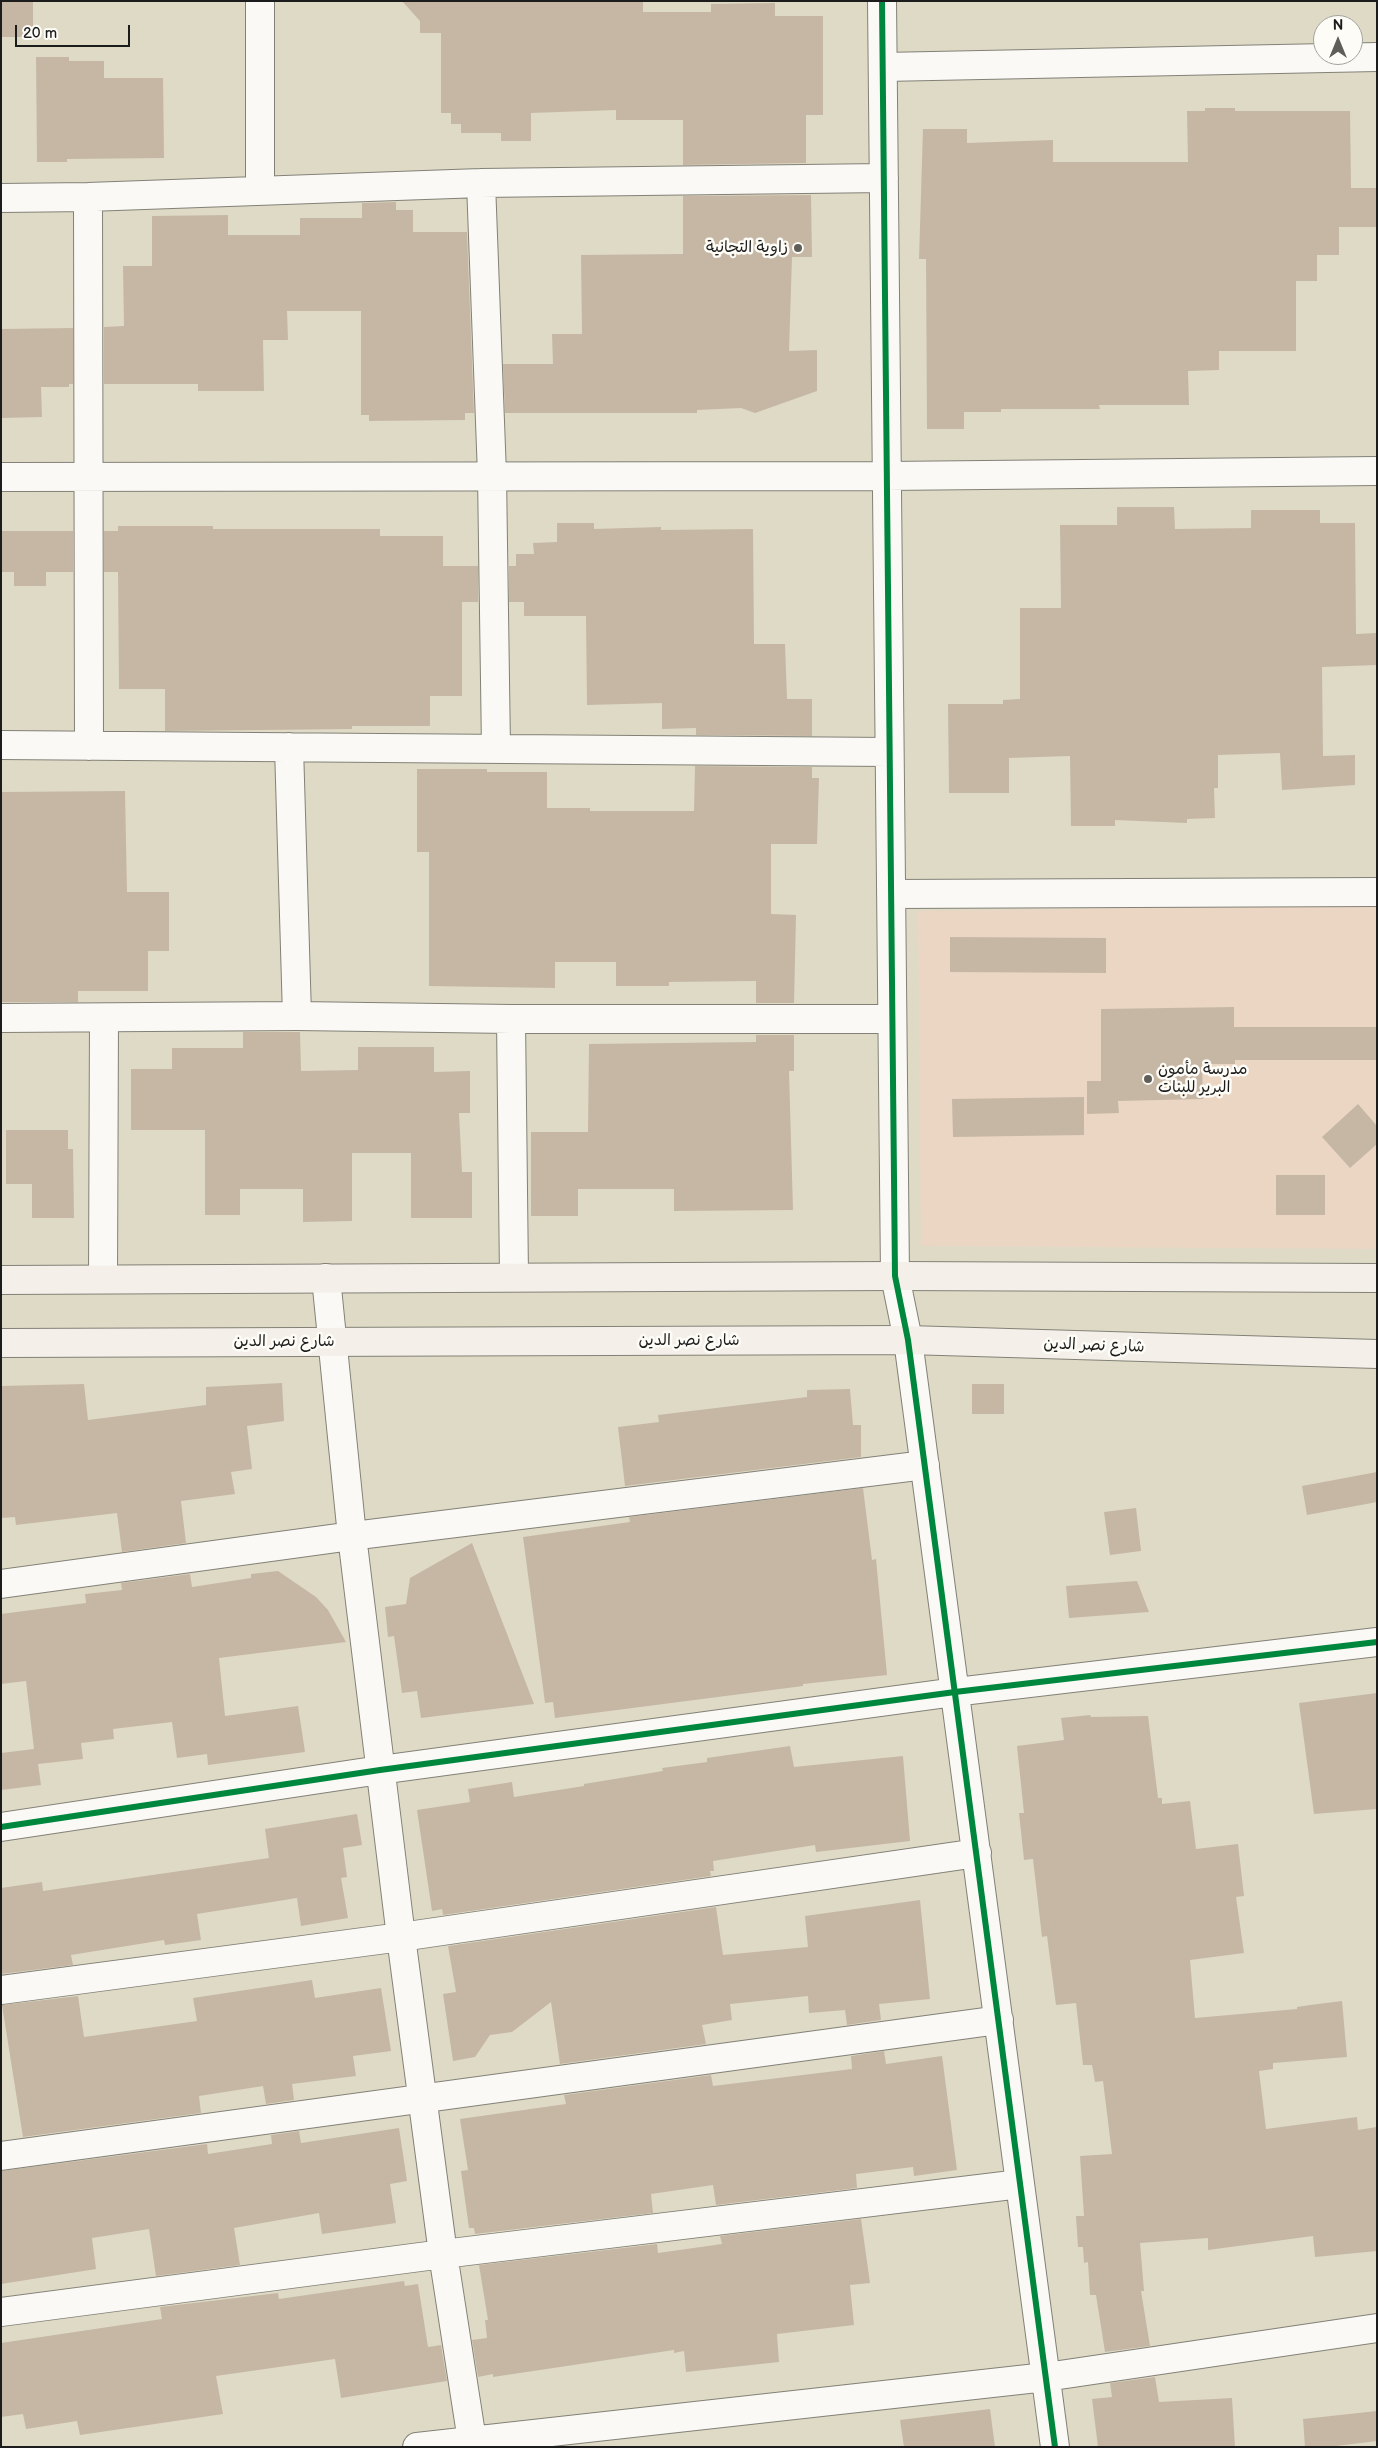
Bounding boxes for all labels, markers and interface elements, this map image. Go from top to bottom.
scale bar [18,15,132,47]
north arrow [1313,15,1363,65]
text: N [1333,17,1343,34]
text: 20 m [23,24,57,43]
place label: زاوية التجانية [706,238,788,258]
marker: زاوية التجانية [792,242,804,254]
place label: مدرسة مأمون البرير للبنات [1158,1060,1247,1098]
marker: مدرسة مأمون البرير للبنات [1142,1073,1154,1085]
street label: شارع نصر الدين [638,1331,740,1351]
street label: شارع نصر الدين [233,1332,335,1352]
street label: شارع نصر الدين [1043,1335,1145,1357]

